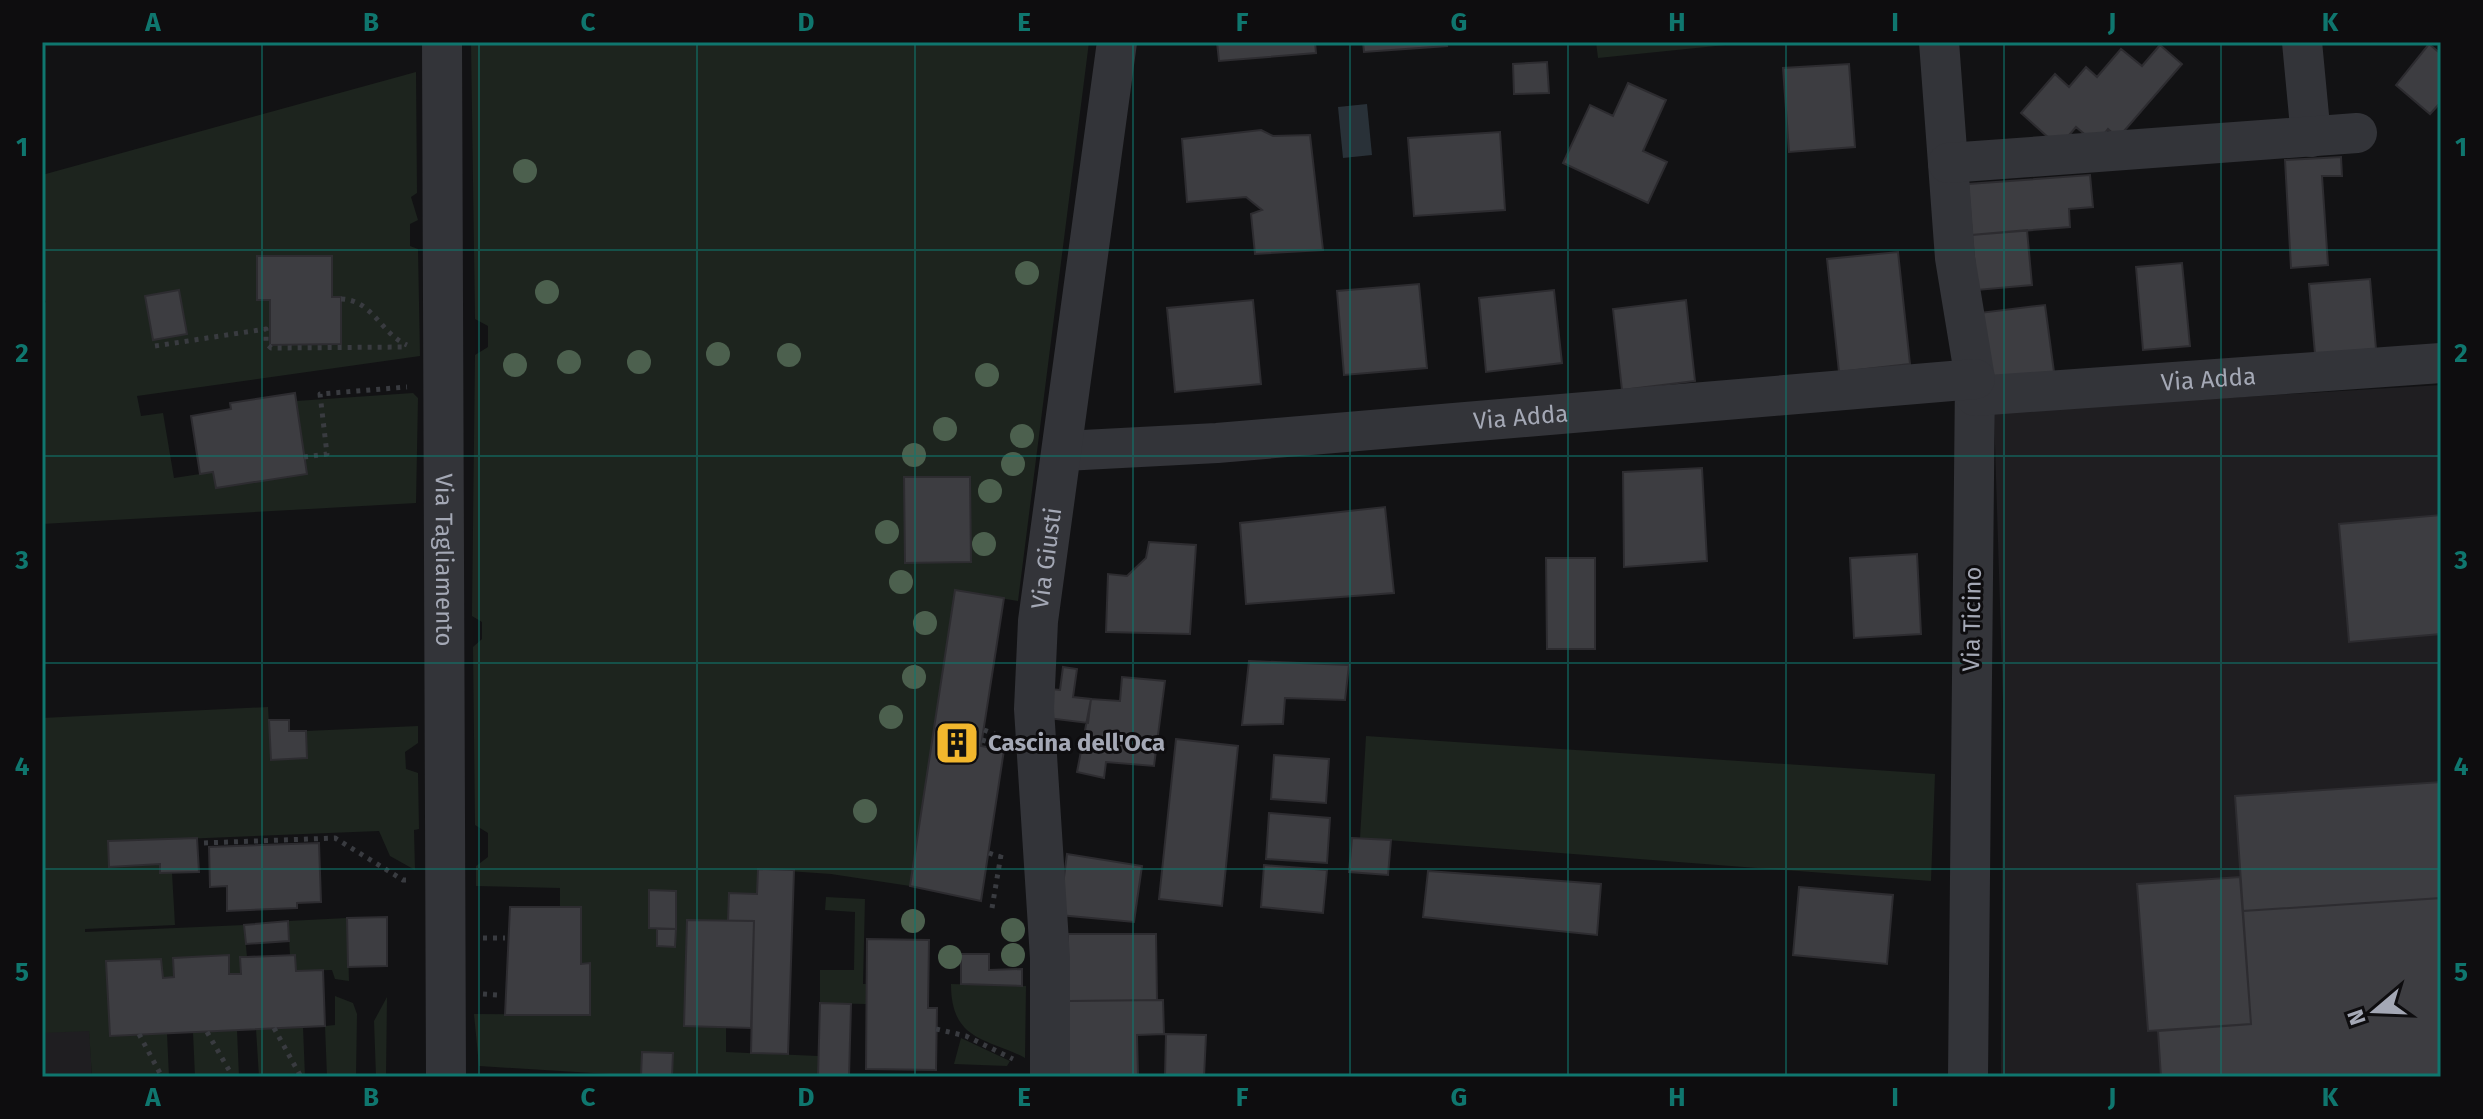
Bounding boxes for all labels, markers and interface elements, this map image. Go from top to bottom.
text: A [144,7,161,38]
text: B [363,7,379,38]
text: C [581,7,596,38]
text: D [798,7,815,38]
text: E [1017,7,1031,38]
text: F [1236,7,1249,38]
text: G [1451,7,1467,38]
text: H [1668,7,1686,38]
text: I [1891,7,1899,38]
text: J [2107,7,2116,38]
text: K [2322,7,2339,38]
text: 1 [16,132,28,163]
text: 1 [2455,132,2467,163]
text: 2 [15,338,29,369]
text: 2 [2454,338,2468,369]
street label: Via Adda [2160,362,2257,397]
street label: Via Adda [1472,399,1569,435]
street label: Via Tagliamento [430,473,458,647]
street label: Via Giusti [1026,506,1067,611]
text: 3 [14,545,29,576]
text: 3 [2453,545,2468,576]
street label: Via Ticino [1957,566,1987,672]
building icon: Cascina dell'Oca [933,719,981,767]
place label: Cascina dell'Oca [988,729,1165,757]
text: 4 [15,751,30,782]
text: 4 [2454,751,2469,782]
text: 5 [15,957,29,988]
text: 5 [2454,957,2468,988]
north arrow [2335,971,2415,1051]
text: N [2341,1006,2372,1029]
text: A [144,1082,161,1113]
text: B [363,1082,379,1113]
text: C [581,1082,596,1113]
text: D [798,1082,815,1113]
text: E [1017,1082,1031,1113]
text: F [1236,1082,1249,1113]
text: G [1451,1082,1467,1113]
text: H [1668,1082,1686,1113]
text: I [1891,1082,1899,1113]
text: J [2107,1082,2116,1113]
text: K [2322,1082,2339,1113]

